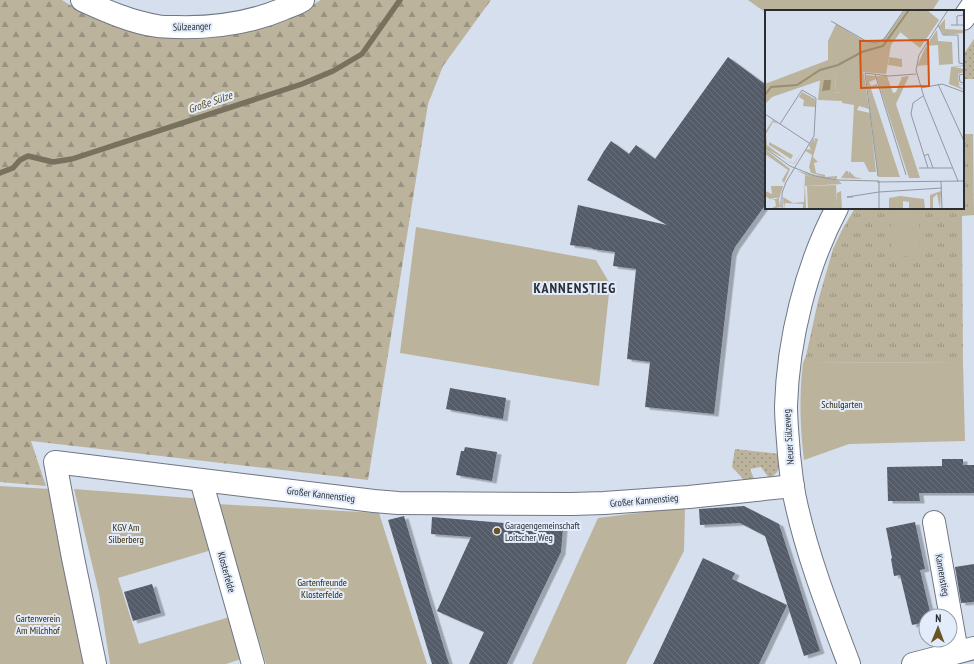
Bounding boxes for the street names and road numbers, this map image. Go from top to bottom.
street label: Sülzeanger [173,19,212,34]
street label: Neuer Sülzeweg [780,409,797,465]
street label: Großer Kannenstieg [286,484,356,505]
street label: Großer Kannenstieg [609,491,679,510]
street label: Klosterfelde [214,550,239,594]
street label: Kannenstieg [932,553,953,597]

